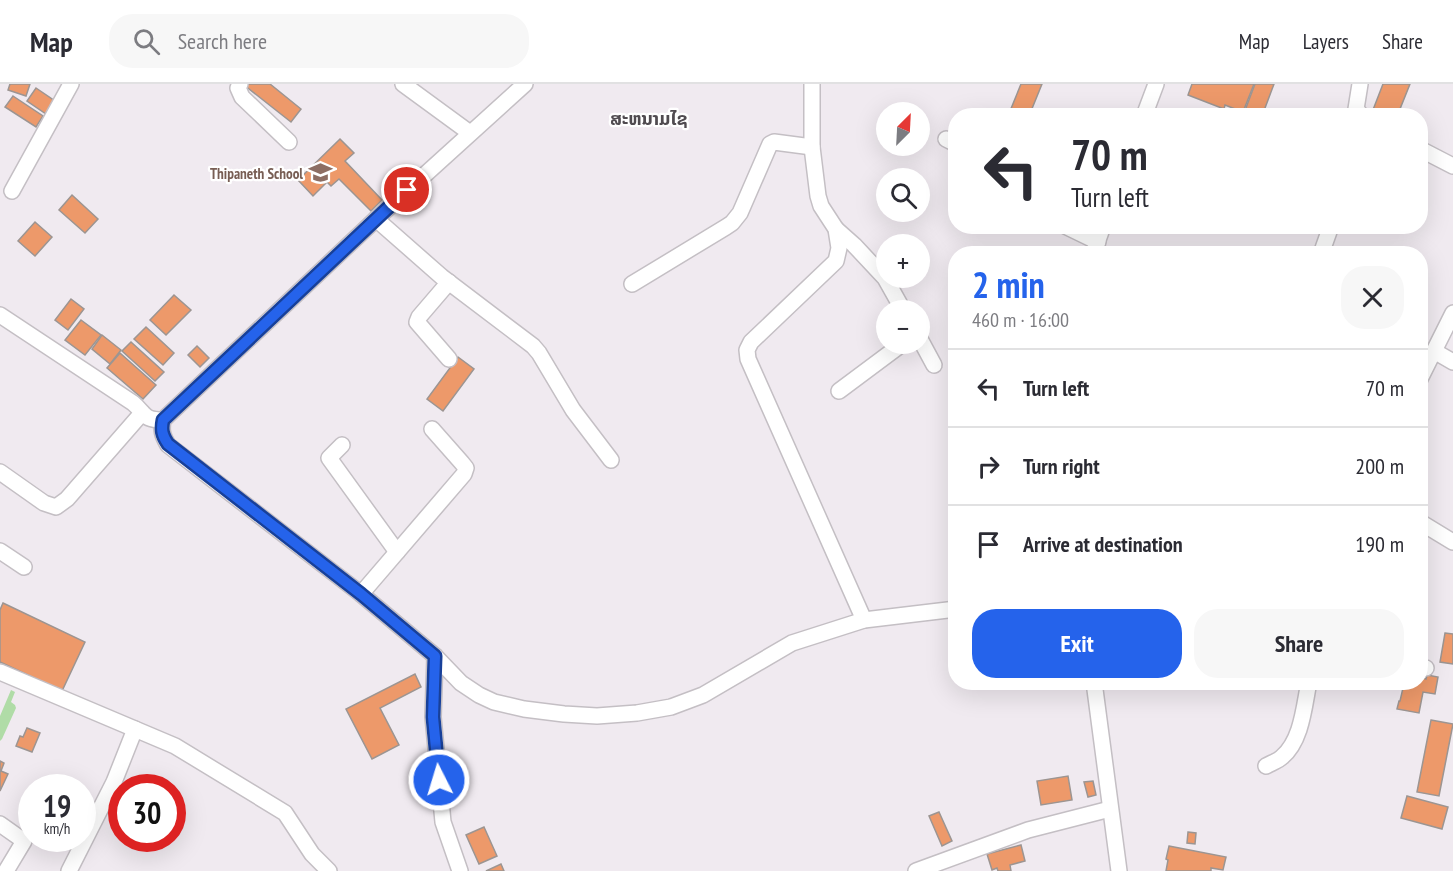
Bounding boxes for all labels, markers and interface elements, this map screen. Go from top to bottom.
search box [109,14,529,68]
text: Map [30,23,73,60]
icon: search [130,25,163,58]
text: Search here [178,27,267,55]
text: Map [1239,28,1270,55]
text: Layers [1303,28,1349,55]
text: Share [1382,28,1423,55]
north arrow [876,102,930,156]
map controls [876,102,930,354]
district label: ສະຫນາມໄຊ [610,107,688,130]
text: 70 m [1071,127,1148,182]
icon: left [972,132,1050,210]
school or university icon: Thipaneth School [308,160,334,186]
place label: Thipaneth School [210,164,303,183]
pin [381,164,432,215]
button: search [876,168,930,222]
icon: arrive [390,173,423,206]
text: Turn left [1071,180,1149,214]
button: + [876,234,930,288]
text: 2 min [972,261,1045,308]
button: close [1341,266,1404,329]
button: − [876,300,930,354]
text: 460 m · 16:00 [972,307,1069,333]
icon: left [972,372,1005,405]
text: Turn left [1023,374,1089,402]
text: 70 m [1365,374,1404,402]
icon: right [972,450,1005,483]
text: Turn right [1023,452,1100,480]
text: 200 m [1355,452,1404,480]
icon: arrive [972,528,1005,561]
text: Arrive at destination [1023,530,1183,558]
text: 190 m [1355,530,1404,558]
button: Exit [972,609,1182,678]
button: Share [1194,609,1404,678]
position arrow [407,748,471,812]
speed limit sign: 30 [108,774,186,852]
text: 19 [43,786,71,825]
text: km/h [44,819,70,838]

